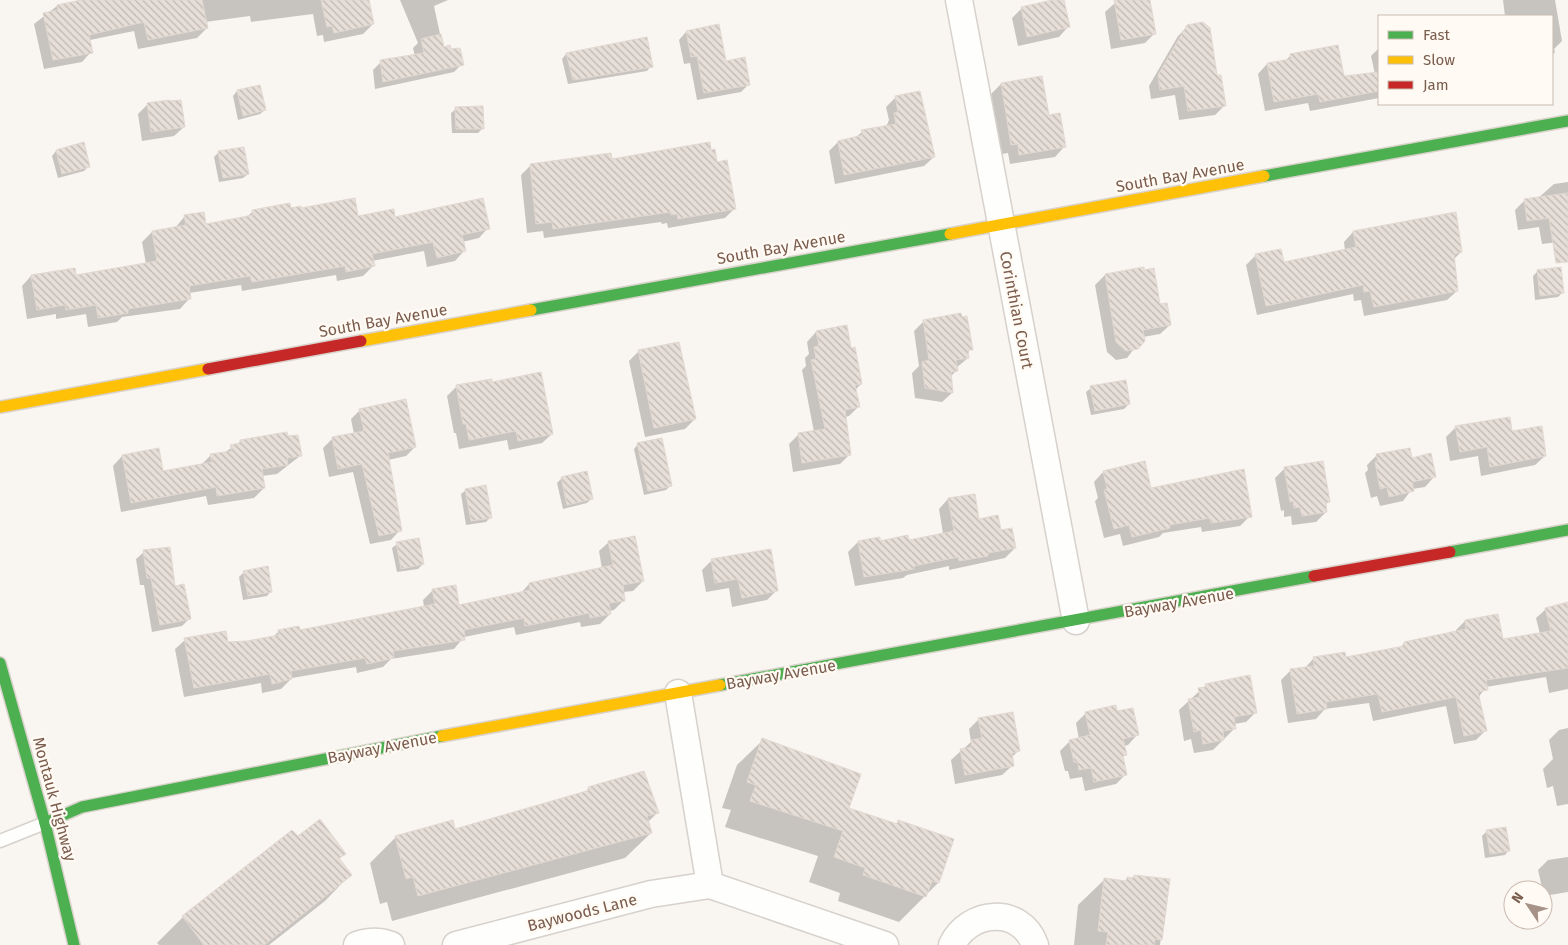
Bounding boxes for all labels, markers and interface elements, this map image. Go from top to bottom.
legend [1378,15,1553,105]
text: Fast [1423,26,1450,44]
text: Slow [1423,51,1455,69]
text: Jam [1423,76,1449,94]
street label: South Bay Avenue [1114,155,1246,196]
street label: South Bay Avenue [715,227,847,268]
street label: Corinthian Court [996,250,1037,371]
street label: South Bay Avenue [317,300,449,341]
street label: Bayway Avenue [1123,583,1235,621]
street label: Bayway Avenue [725,655,837,693]
street label: Bayway Avenue [326,728,438,767]
street label: Montauk Highway [29,735,80,864]
north arrow [1503,880,1553,930]
text: N [1508,889,1527,907]
street label: Baywoods Lane [525,890,639,935]

